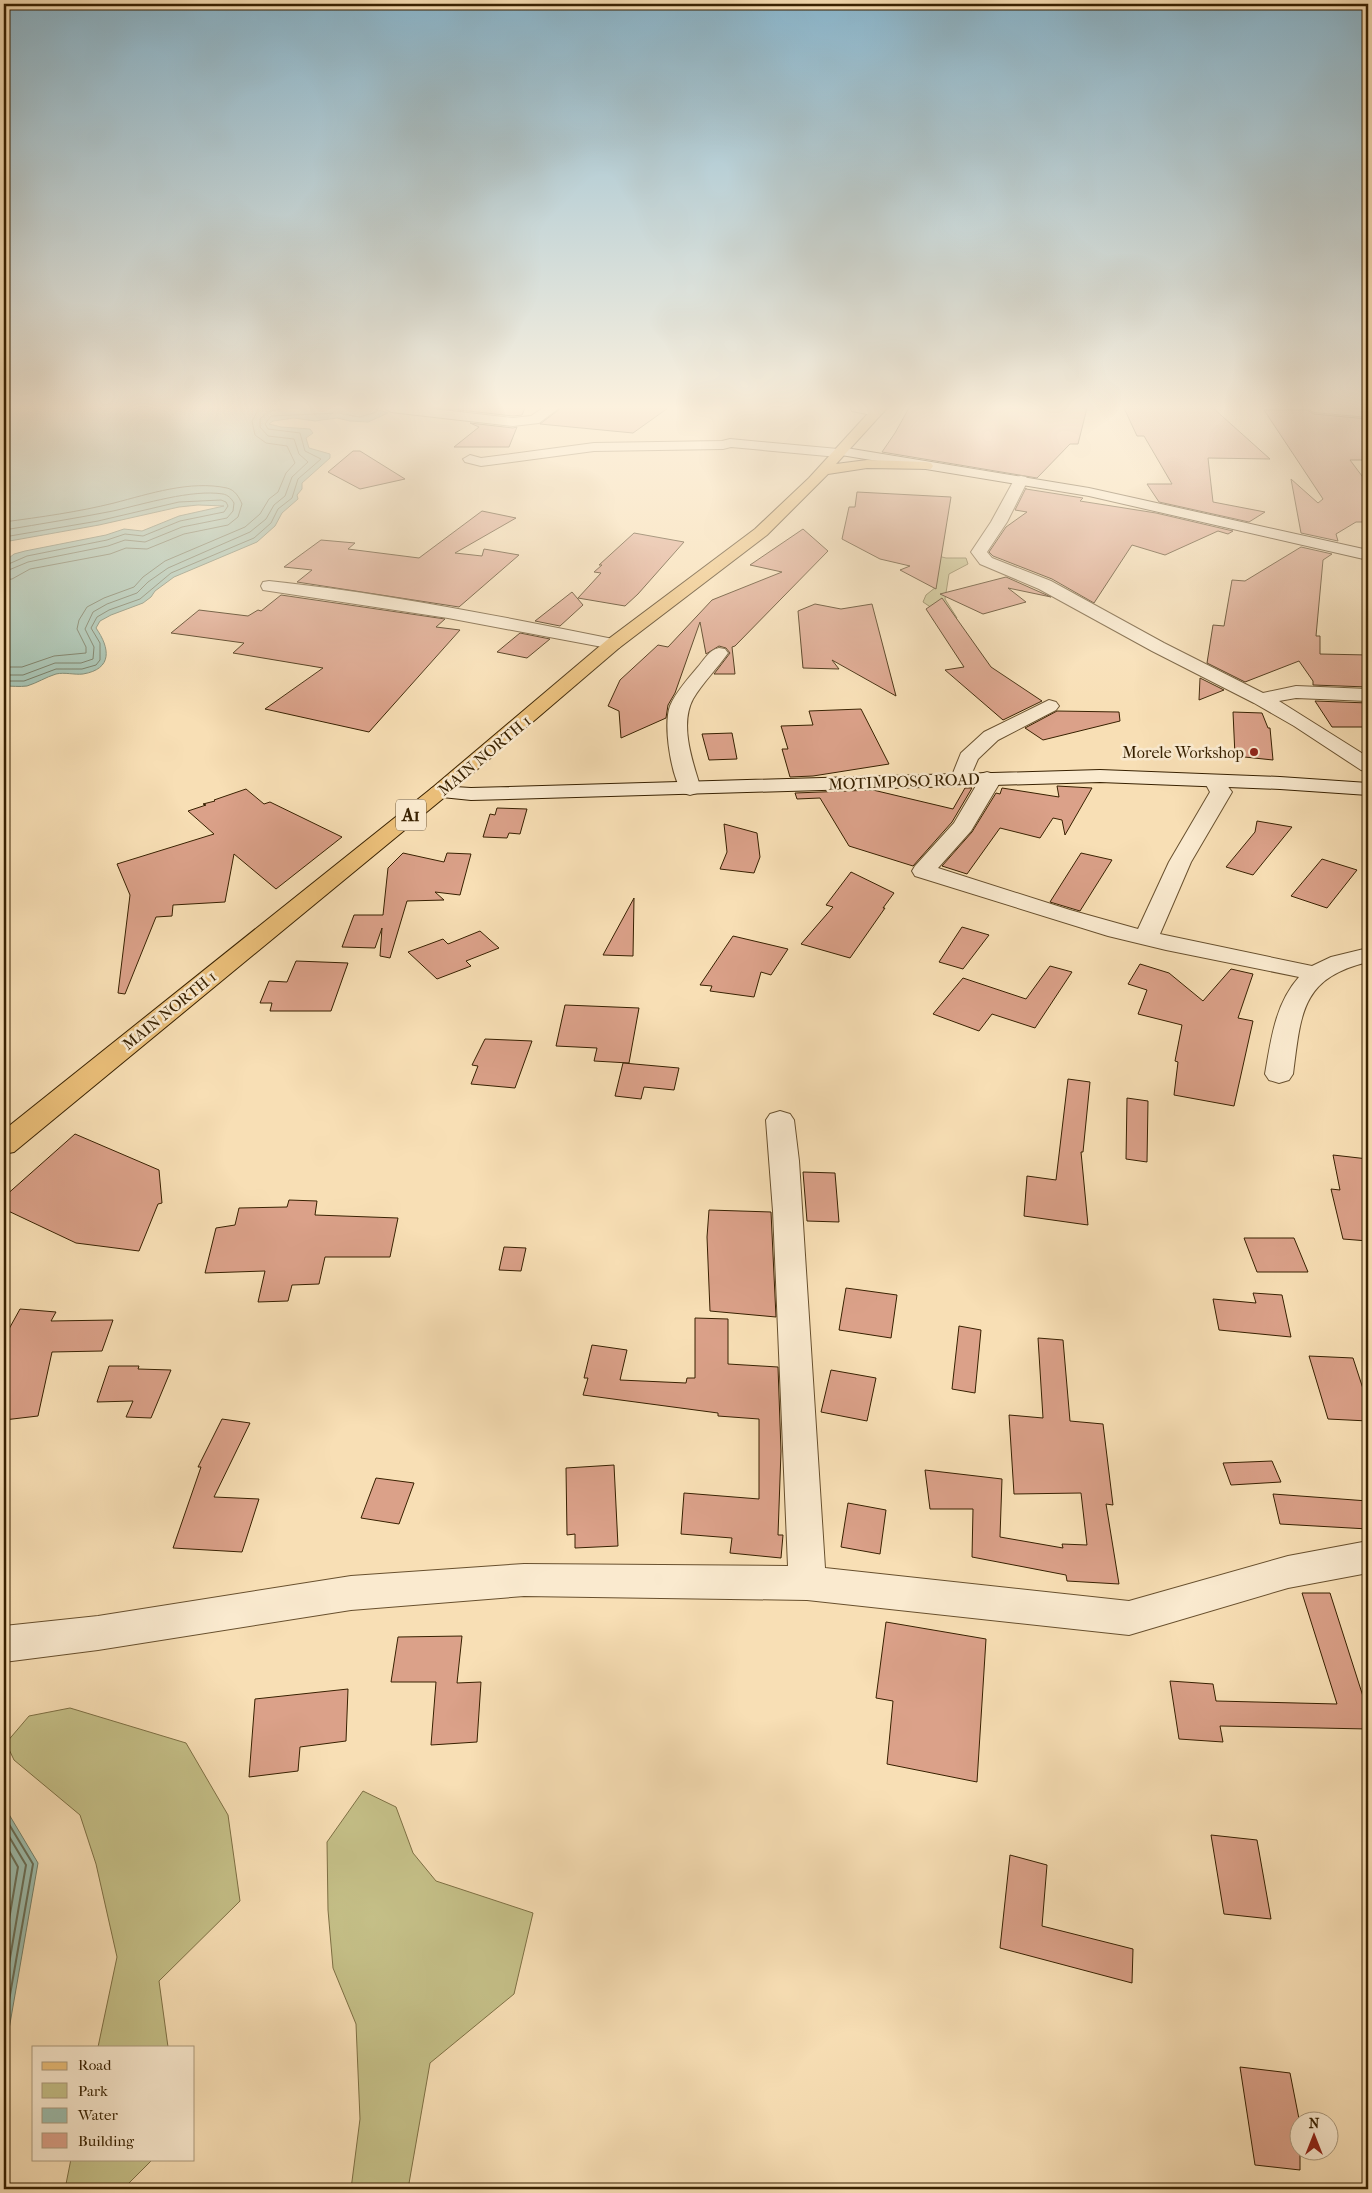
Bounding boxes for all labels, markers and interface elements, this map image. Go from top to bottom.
street label: MAIN NORTH 1 [434,711,534,800]
place label: Morele Workshop [1122,743,1244,762]
marker: Morele Workshop [1248,746,1260,758]
street label: MOTIMPOSO ROAD [828,769,980,794]
road number: A1 [396,800,426,830]
street label: MAIN NORTH 1 [119,967,220,1054]
legend [32,2046,195,2160]
text: Road [78,2056,112,2074]
text: Park [78,2082,108,2100]
text: Water [77,2106,118,2124]
north arrow [1290,2110,1340,2160]
text: N [1309,2115,1320,2132]
text: Building [78,2132,135,2150]

